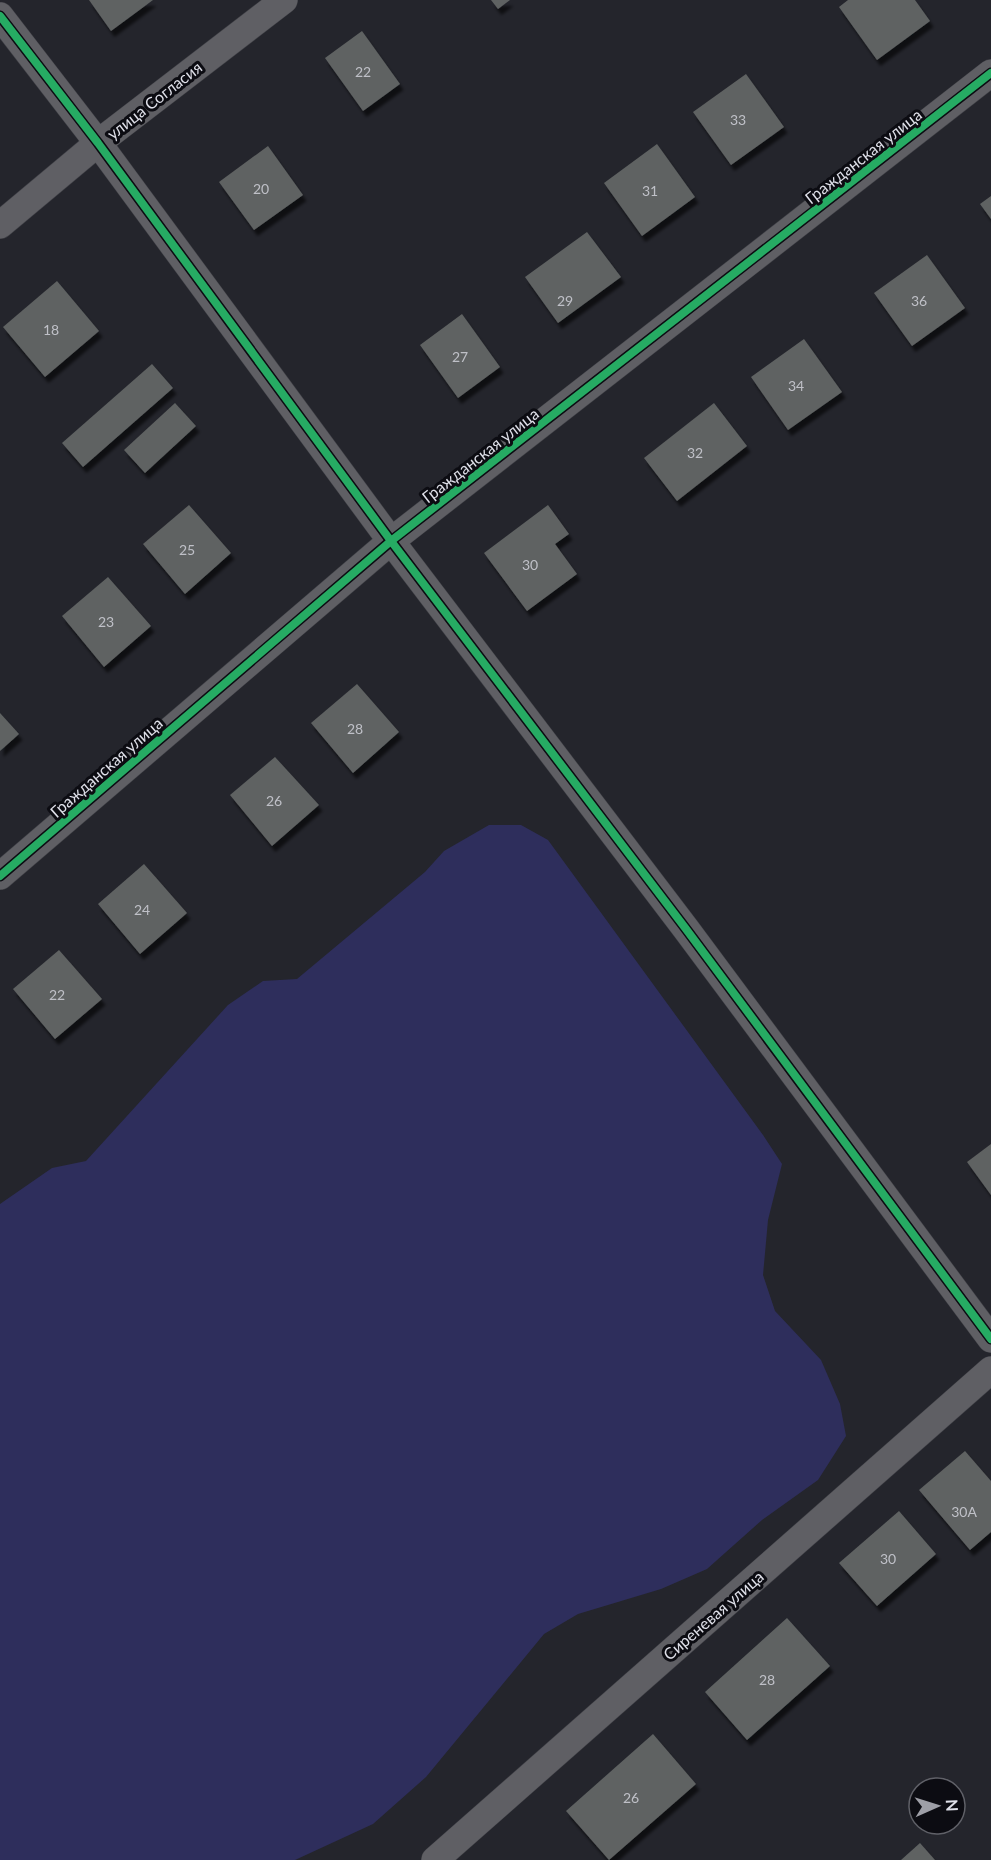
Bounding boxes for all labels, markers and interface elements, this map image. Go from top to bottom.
street label: улица Согласия [103,57,205,143]
house number: 22 [355,63,371,80]
street label: Гражданская улица [801,105,925,207]
house number: 33 [730,111,746,128]
house number: 20 [253,180,269,197]
house number: 31 [642,182,658,199]
house number: 29 [557,292,573,309]
house number: 36 [911,292,927,309]
house number: 18 [43,321,59,338]
house number: 27 [452,348,468,365]
house number: 34 [788,377,804,394]
street label: Гражданская улица [418,404,542,506]
house number: 32 [687,444,703,461]
house number: 25 [179,541,195,558]
house number: 30 [522,556,538,573]
house number: 23 [98,613,114,630]
street label: Гражданская улица [46,713,166,821]
house number: 28 [347,720,363,737]
house number: 26 [266,792,282,809]
house number: 24 [134,901,150,918]
house number: 22 [49,986,65,1003]
house number: 30А [951,1503,977,1520]
house number: 30 [880,1550,896,1567]
street label: Сиреневая улица [659,1566,767,1664]
house number: 28 [759,1671,775,1688]
north arrow [907,1776,967,1836]
house number: 26 [623,1789,639,1806]
text: N [943,1799,962,1812]

